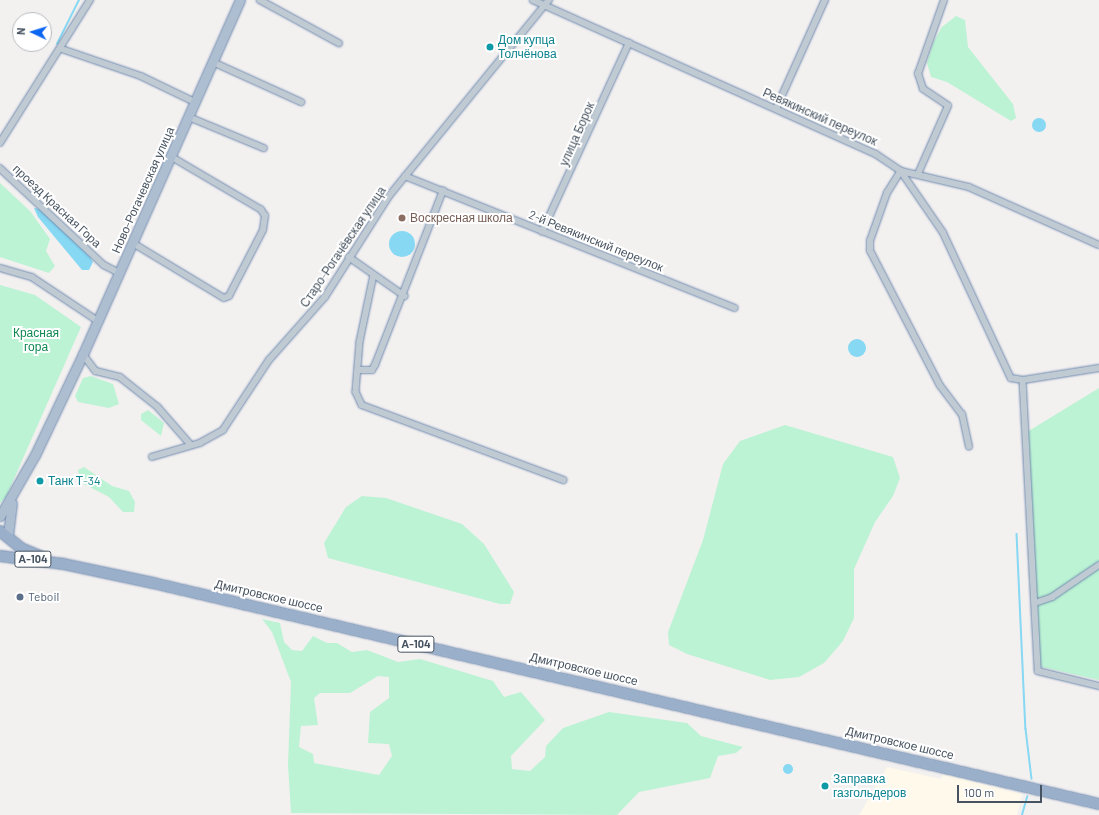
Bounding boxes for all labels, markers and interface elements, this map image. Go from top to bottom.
north arrow [12,12,52,52]
text: N [14,27,27,35]
place label: Дом купца Толчёнова [498,33,557,61]
marker: Дом купца Толчёнова [485,42,495,52]
street label: Ревякинский переулок [761,85,879,149]
street label: улица Борок [556,100,598,168]
street label: Ново-Рогачевская улица [109,125,177,255]
street label: проезд Красная Гора [10,161,104,251]
street label: Старо-Рогачёвская улица [297,184,389,310]
street label: 2-й Ревякинский переулок [527,207,665,275]
place label: Воскресная школа [410,211,513,225]
marker: Воскресная школа [397,213,407,223]
park label: Красная гора [13,326,59,354]
place label: Танк Т-34 [48,474,101,488]
marker: Танк Т-34 [35,476,45,486]
road number: А-104 [14,550,52,568]
street label: Дмитровское шоссе [214,577,324,615]
place label: Teboil [28,590,59,604]
marker: Teboil [15,592,25,602]
road number: А-104 [397,635,435,653]
street label: Дмитровское шоссе [529,650,639,688]
street label: Дмитровское шоссе [845,724,955,762]
place label: Заправка газгольдеров [833,772,906,800]
scale bar [959,777,1044,803]
marker: Заправка газгольдеров [820,781,830,791]
text: 100 m [964,785,994,799]

